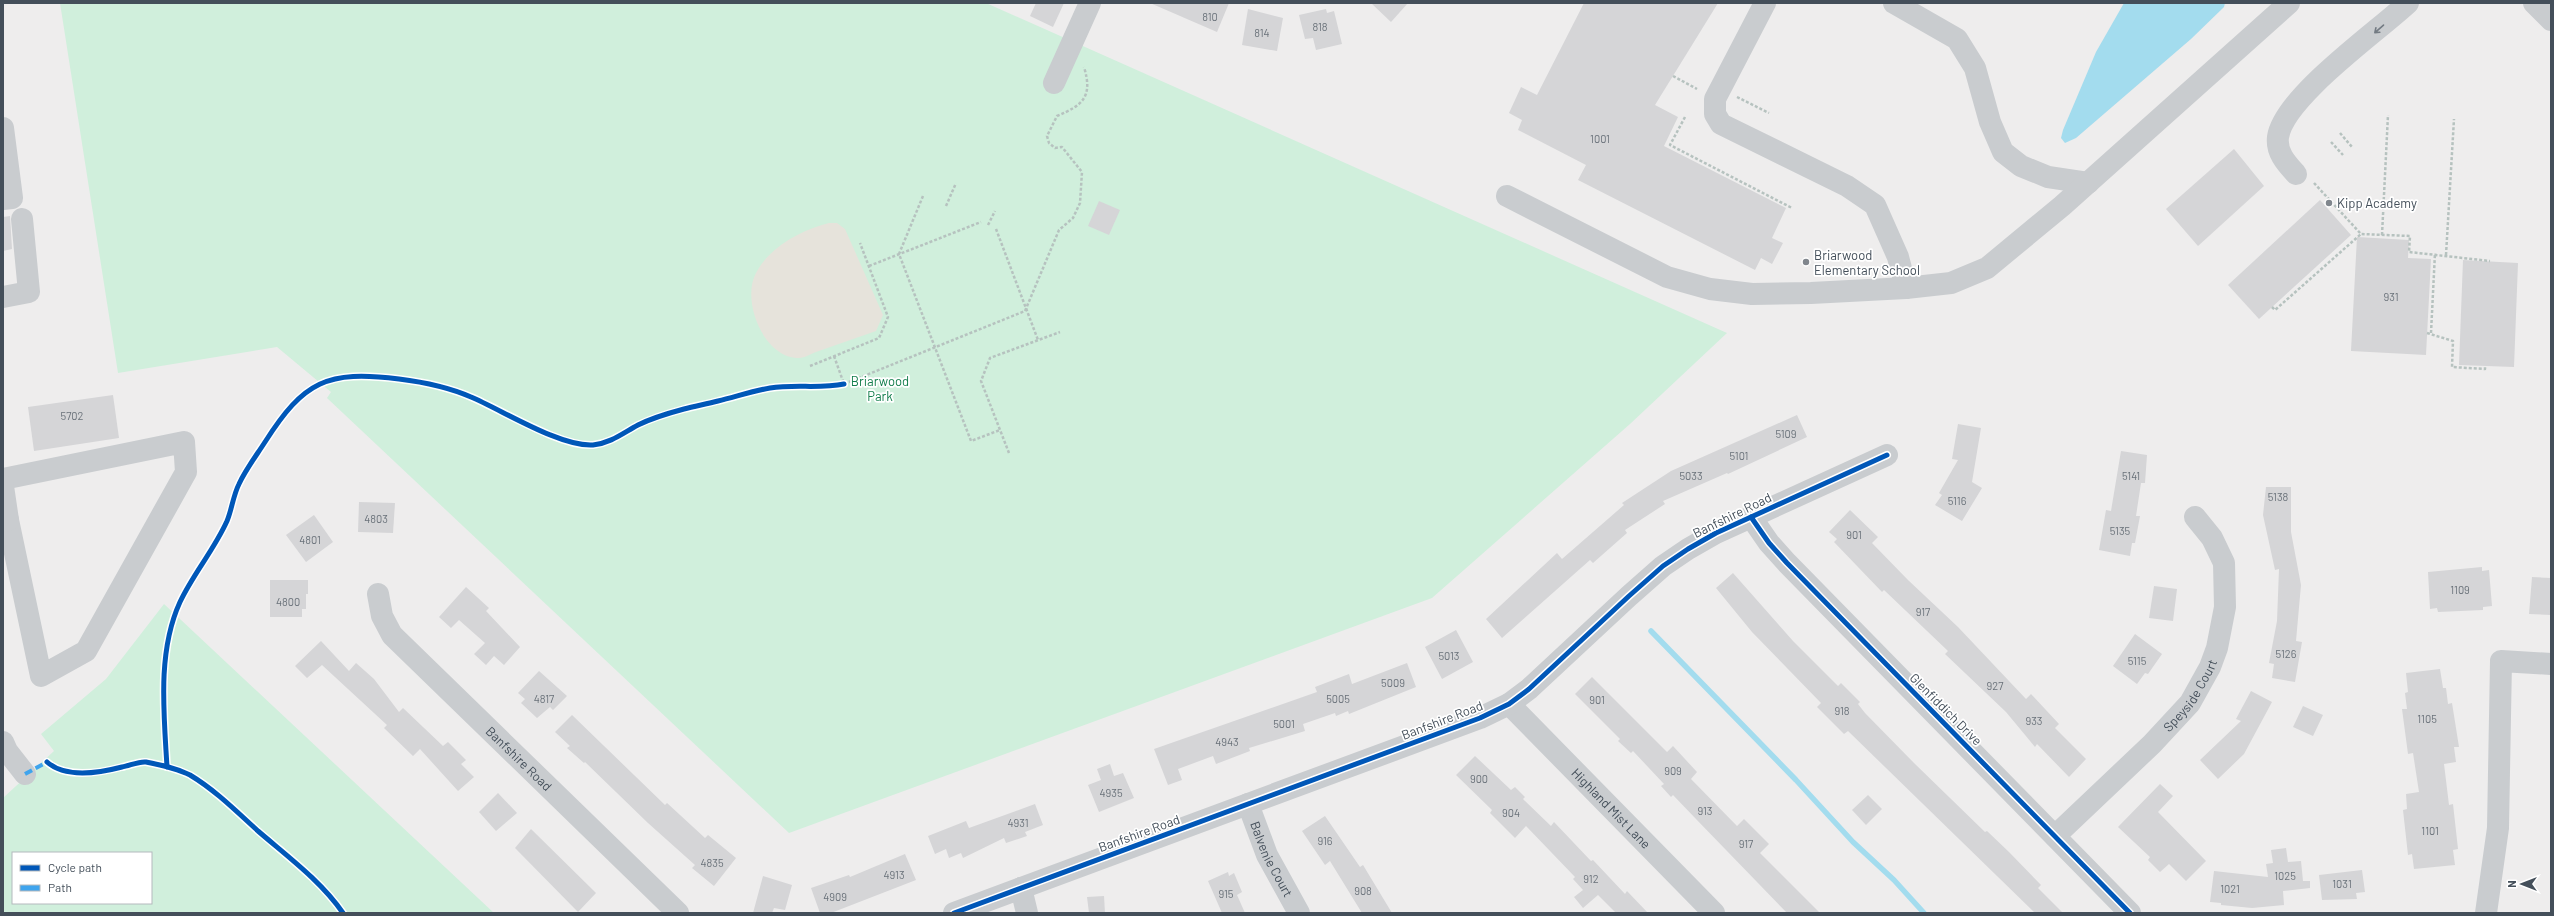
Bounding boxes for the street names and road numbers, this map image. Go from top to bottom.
street label: Banfshire Road [1690,489,1774,541]
street label: Speyside Court [2160,657,2220,735]
street label: Glenfiddich Drive [1907,670,1986,749]
street label: Banfshire Road [1399,697,1485,743]
street label: Banfshire Road [483,723,555,794]
street label: Highland Mist Lane [1568,765,1654,852]
street label: Banfshire Road [1096,811,1182,855]
street label: Balvenie Court [1247,819,1297,900]

